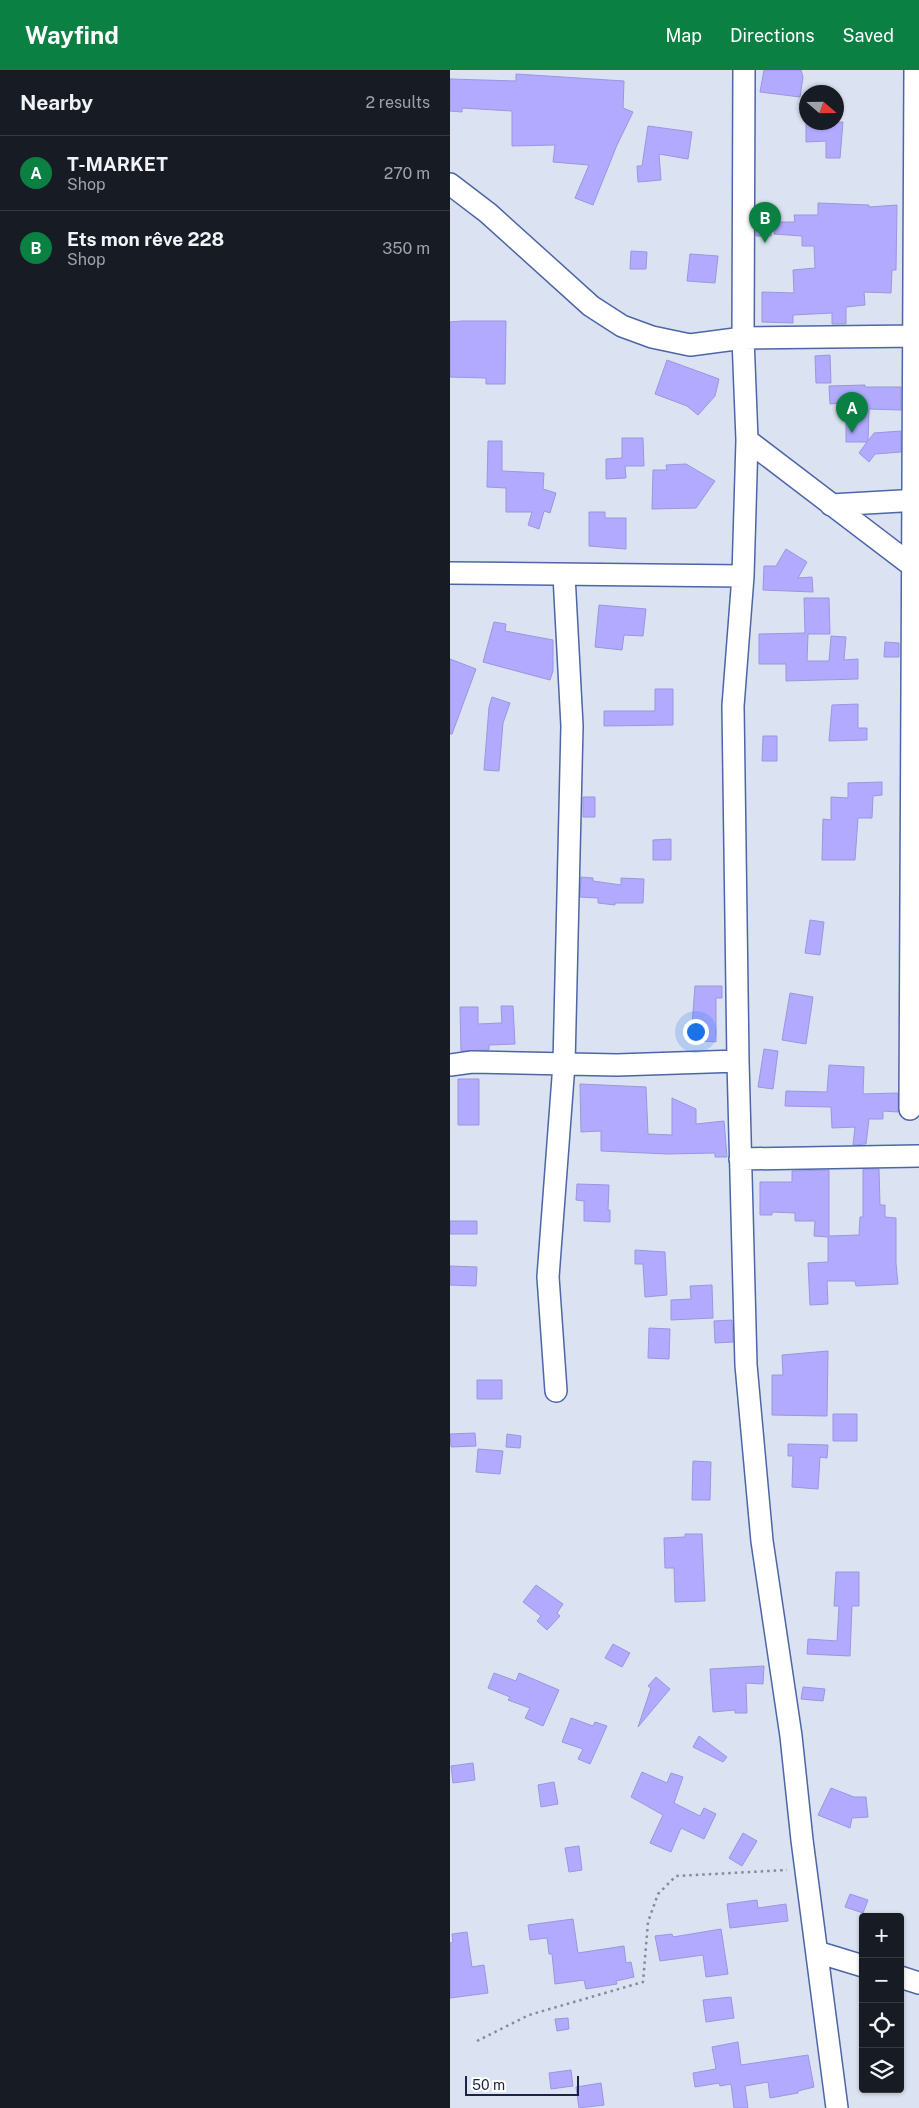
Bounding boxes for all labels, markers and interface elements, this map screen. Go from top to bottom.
text: Wayfind [25,21,119,49]
text: Map [665,25,702,46]
text: Directions [730,25,815,46]
text: Saved [843,25,894,46]
north arrow [799,85,844,130]
text: Nearby [20,90,93,115]
text: 2 results [365,93,430,112]
text: T-MARKET [67,153,168,175]
text: A [30,164,42,183]
text: 270 m [384,164,430,183]
text: Shop [67,175,106,194]
pin: B [749,202,781,243]
text: Ets mon rêve 228 [67,228,224,250]
text: B [31,239,41,258]
text: 350 m [382,239,430,258]
text: Shop [67,250,106,269]
pin: A [836,392,868,433]
your location [683,1019,709,1045]
map controls [859,1913,904,2093]
button: + [859,1913,904,1958]
button: − [859,1958,904,2003]
button: locate [859,2003,904,2048]
button: layers [859,2048,904,2093]
scale bar [465,2073,579,2096]
text: 50 m [472,2077,505,2093]

